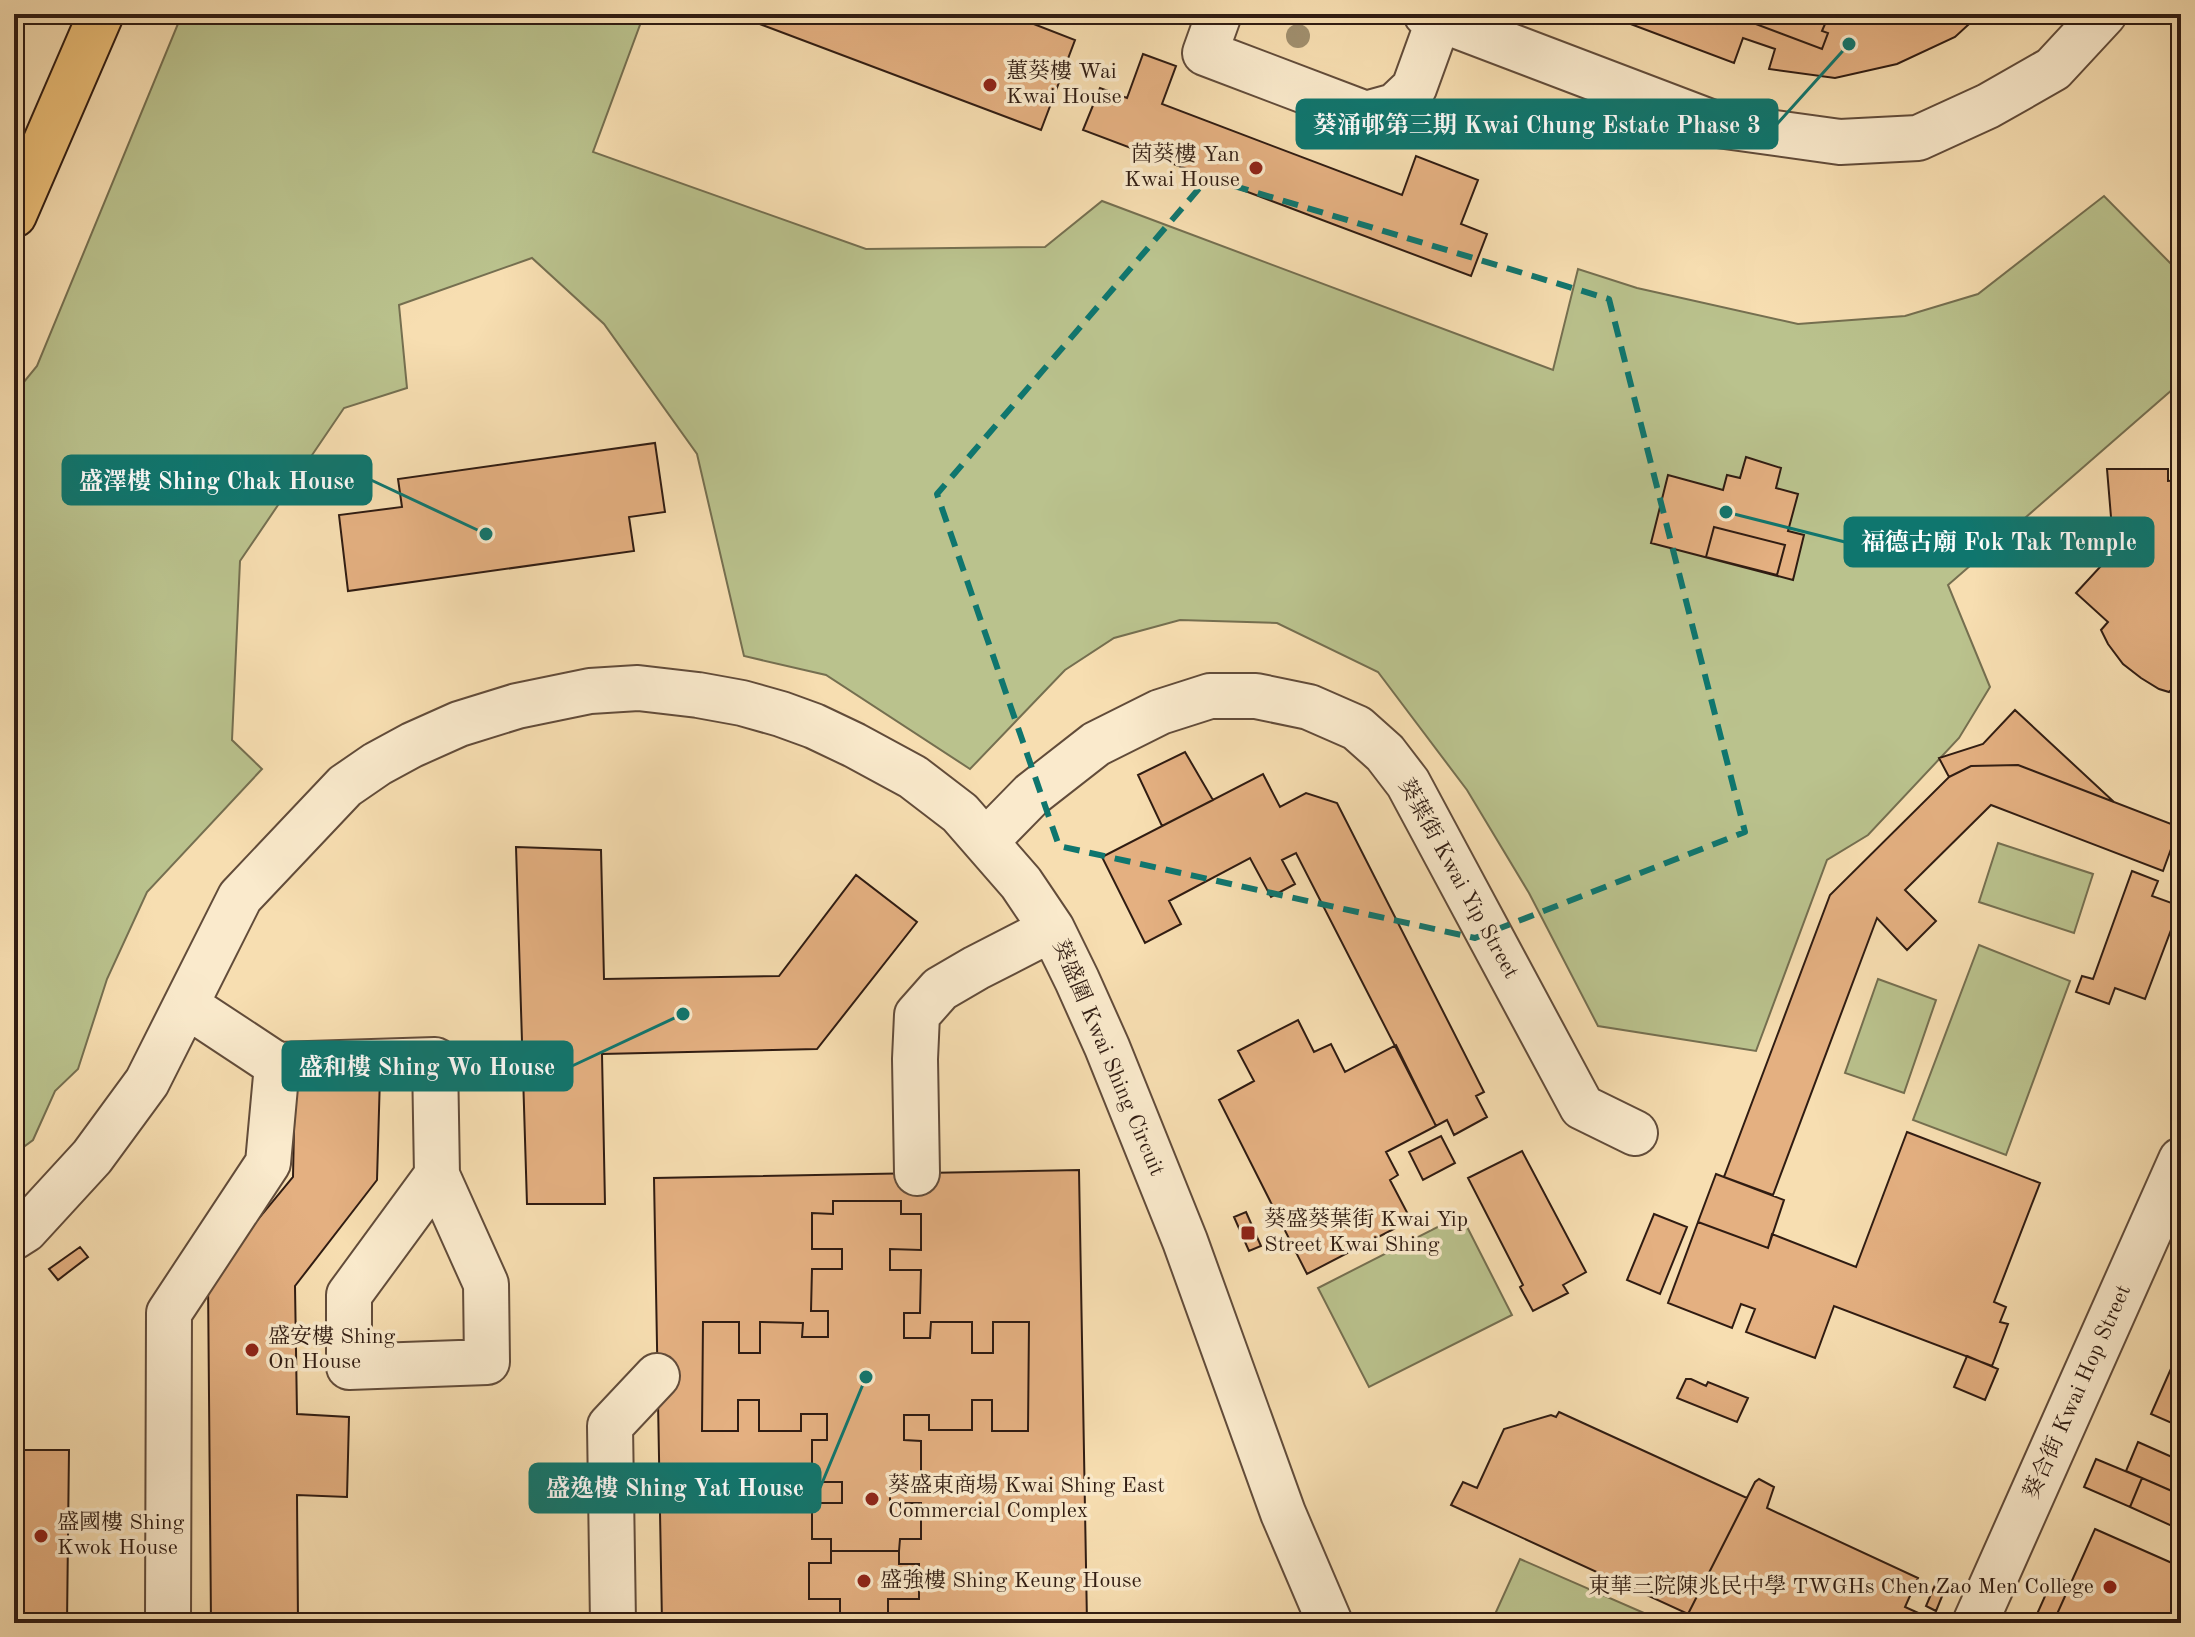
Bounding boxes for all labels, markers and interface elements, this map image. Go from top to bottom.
place label: 蕙葵樓 Wai Kwai House [1006,59,1122,108]
marker: 蕙葵樓 Wai Kwai House [981,76,999,94]
callout: 葵涌邨第三期 Kwai Chung Estate Phase 3 [1297,100,1777,148]
text: 葵涌邨第三期 Kwai Chung Estate Phase 3 [1313,112,1761,139]
place label: 茵葵樓 Yan Kwai House [1124,142,1240,191]
marker: 茵葵樓 Yan Kwai House [1247,159,1265,177]
callout: 盛澤樓 Shing Chak House [63,456,371,504]
text: 盛澤樓 Shing Chak House [79,468,355,495]
callout: 福德古廟 Fok Tak Temple [1845,518,2153,566]
text: 福德古廟 Fok Tak Temple [1861,529,2137,556]
street label: 葵葉街 Kwai Yip Street [1394,775,1524,983]
street label: 葵盛圍 Kwai Shing Circuit [1048,936,1170,1179]
callout: 盛和樓 Shing Wo House [283,1042,572,1090]
text: 盛和樓 Shing Wo House [299,1054,555,1081]
place label: 葵盛葵葉街 Kwai Yip Street Kwai Shing [1264,1207,1468,1256]
marker: 葵盛葵葉街 Kwai Yip Street Kwai Shing [1239,1224,1257,1242]
street label: 葵合街 Kwai Hop Street [2019,1281,2135,1503]
place label: 盛安樓 Shing On House [268,1324,396,1373]
marker: 盛安樓 Shing On House [243,1341,261,1359]
callout: 盛逸樓 Shing Yat House [530,1464,820,1512]
place label: 葵盛東商場 Kwai Shing East Commercial Complex [888,1473,1165,1522]
text: 盛逸樓 Shing Yat House [546,1475,804,1502]
marker: 葵盛東商場 Kwai Shing East Commercial Complex [863,1490,881,1508]
place label: 盛國樓 Shing Kwok House [57,1510,185,1559]
marker: 盛國樓 Shing Kwok House [32,1527,50,1545]
place label: 盛強樓 Shing Keung House [880,1568,1142,1592]
marker: 盛強樓 Shing Keung House [855,1572,873,1590]
place label: 東華三院陳兆民中學 TWGHs Chen Zao Men College [1588,1574,2094,1598]
marker: 東華三院陳兆民中學 TWGHs Chen Zao Men College [2101,1578,2119,1596]

